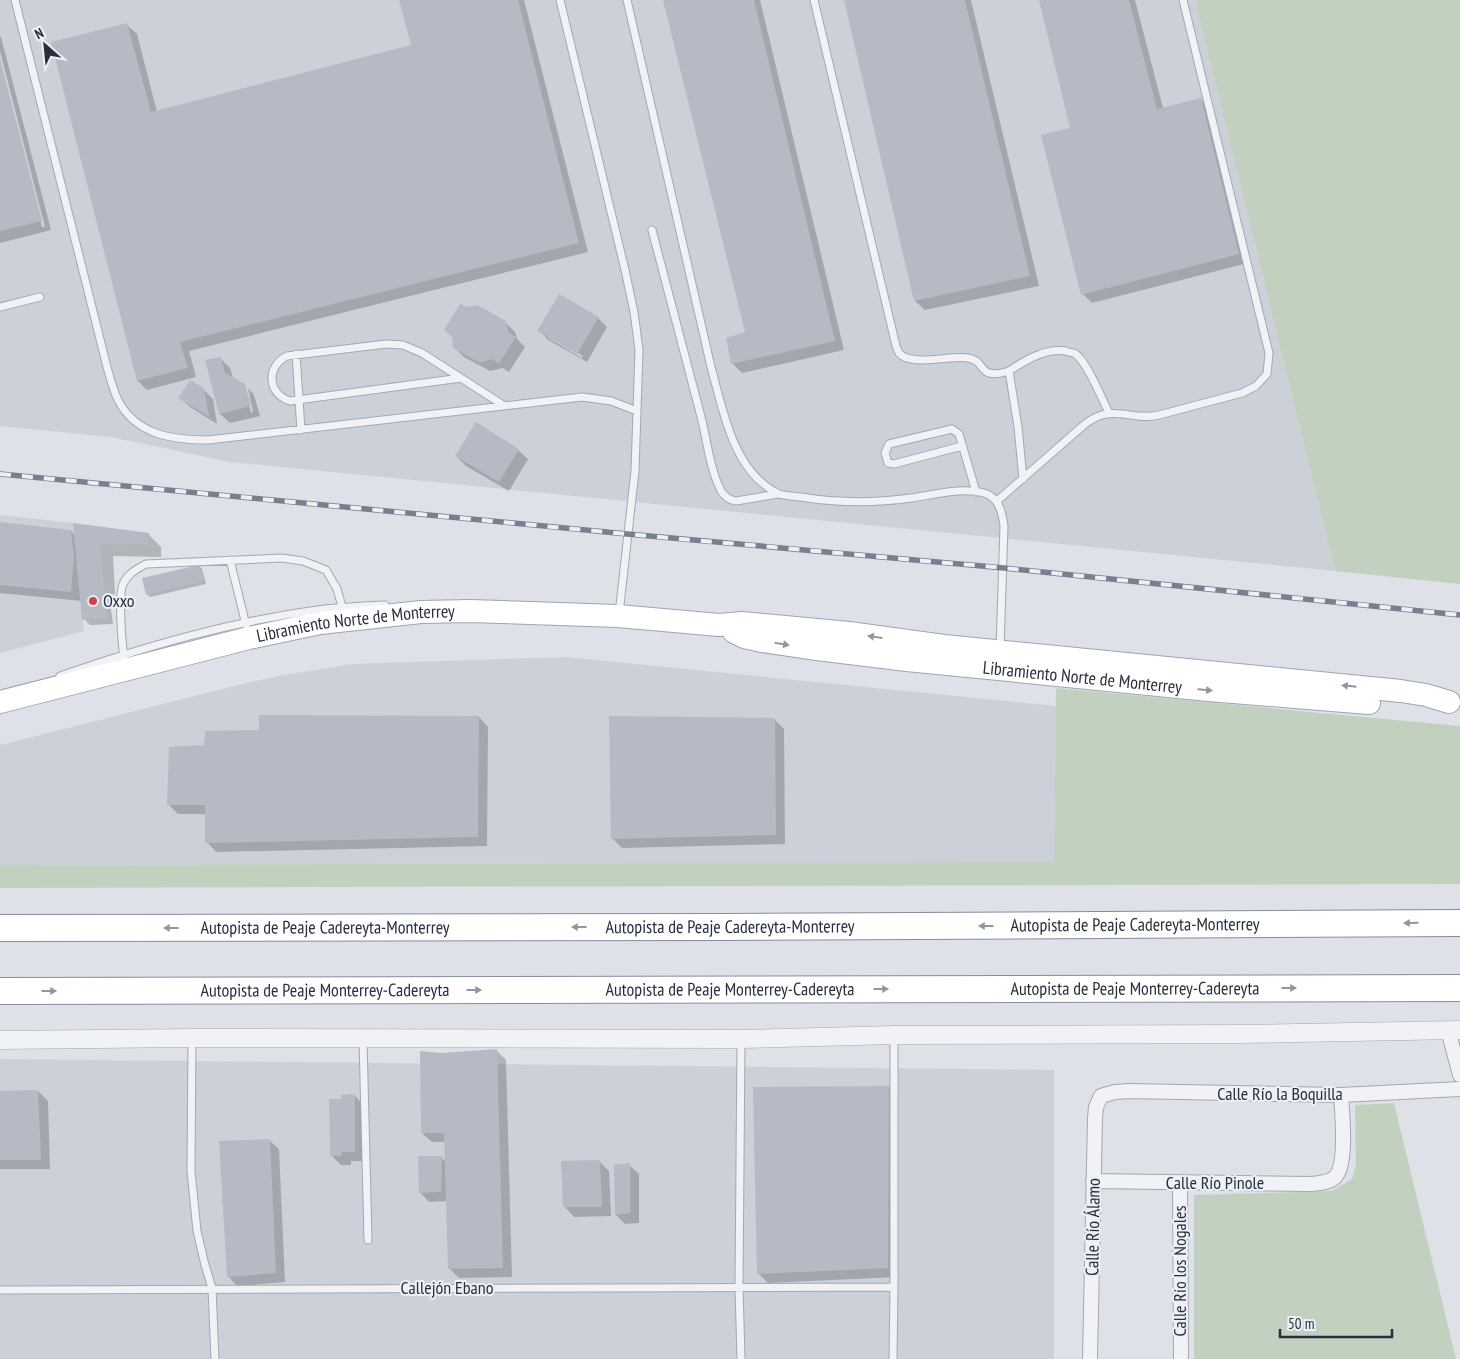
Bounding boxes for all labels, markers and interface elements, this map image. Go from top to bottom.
north arrow [20,20,70,70]
text: N [32,24,47,43]
place label: Oxxo [103,589,135,612]
marker: Oxxo [87,595,99,607]
street label: Libramiento Norte de Monterrey [254,599,455,647]
one-way arrow [866,632,882,640]
one-way arrow [774,641,790,649]
street label: Libramiento Norte de Monterrey [982,656,1183,698]
one-way arrow [1341,682,1357,690]
one-way arrow [1197,686,1213,694]
street label: Autopista de Peaje Cadereyta-Monterrey [1010,912,1260,936]
street label: Autopista de Peaje Cadereyta-Monterrey [605,914,855,938]
street label: Autopista de Peaje Cadereyta-Monterrey [200,915,450,939]
one-way arrow [1403,919,1419,927]
one-way arrow [978,922,994,930]
one-way arrow [571,923,587,931]
one-way arrow [163,924,179,932]
street label: Autopista de Peaje Monterrey-Cadereyta [1010,976,1260,1000]
street label: Autopista de Peaje Monterrey-Cadereyta [605,977,855,1001]
street label: Autopista de Peaje Monterrey-Cadereyta [200,978,450,1002]
one-way arrow [1281,984,1297,992]
one-way arrow [873,985,889,993]
one-way arrow [466,986,482,994]
one-way arrow [41,987,57,995]
street label: Calle Río la Boquilla [1217,1082,1343,1105]
street label: Calle Río Pinole [1166,1171,1264,1194]
street label: Calle Río Álamo [1080,1178,1105,1276]
street label: Calle Río los Nogales [1168,1205,1191,1337]
street label: Callejón Ebano [401,1276,494,1299]
scale bar [1280,1306,1392,1338]
text: 50 m [1288,1314,1314,1333]

